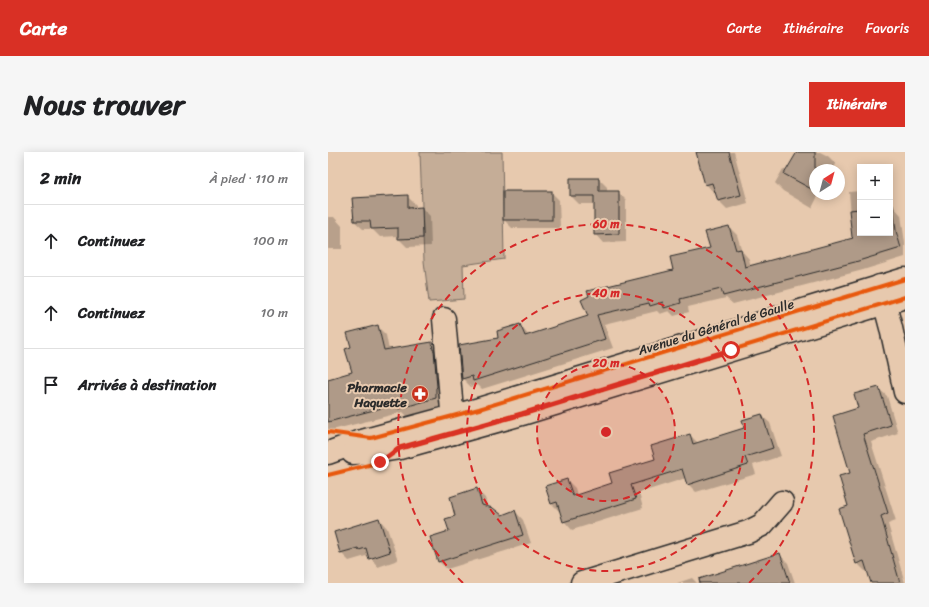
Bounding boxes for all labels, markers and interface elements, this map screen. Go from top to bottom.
text: Carte [20,12,67,45]
text: Carte [727,16,762,41]
text: Itinéraire [784,16,843,41]
text: Favoris [865,16,909,41]
text: Nous trouver [24,80,184,129]
button: Itinéraire [809,82,905,127]
text: 2 min [40,163,81,193]
north arrow [809,164,845,200]
map controls [857,164,893,236]
button: + [857,164,893,200]
text: À pied · 110 m [209,167,288,190]
button: − [857,200,893,236]
text: 60 m [592,213,620,235]
text: Continuez [78,228,145,254]
text: 100 m [253,229,288,252]
icon: ahead [40,230,62,252]
text: 40 m [591,282,620,304]
street label: Avenue du Général de Gaulle [634,292,797,362]
text: Continuez [78,300,145,326]
text: 10 m [261,301,288,324]
icon: ahead [40,302,62,324]
route start [722,341,740,359]
text: 20 m [592,352,620,374]
text: Arrivée à destination [78,372,216,398]
icon: arrive [40,374,62,396]
place label: Pharmacie Haquette [347,376,407,414]
pharmacy icon: Pharmacie Haquette [410,384,430,404]
centre of rings [599,425,613,439]
route end [371,453,389,471]

